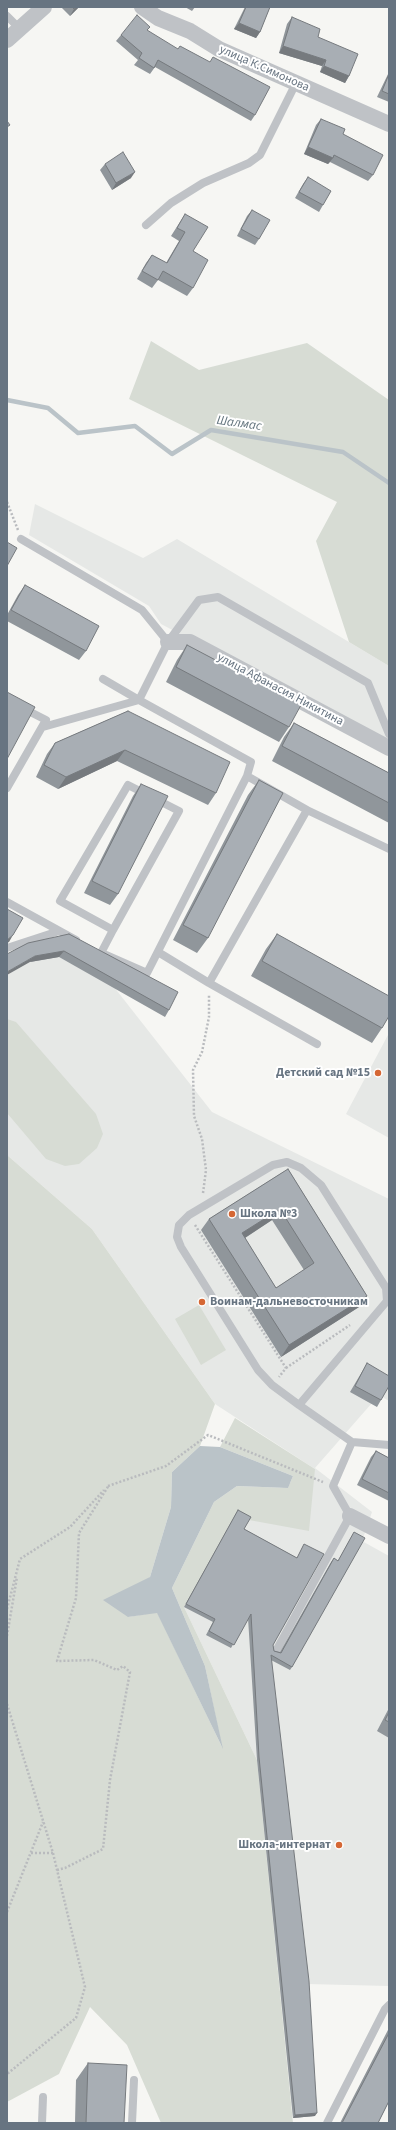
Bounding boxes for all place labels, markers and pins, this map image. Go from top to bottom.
place label: Детский сад №15 [276,1066,370,1080]
marker: Детский сад №15 [373,1068,383,1078]
place label: Школа №3 [240,1207,297,1221]
marker: Школа №3 [227,1209,237,1219]
place label: Воинам-дальневосточникам [210,1295,368,1309]
marker: Воинам-дальневосточникам [197,1297,207,1307]
place label: Школа-интернат [238,1838,331,1852]
marker: Школа-интернат [334,1840,344,1850]

